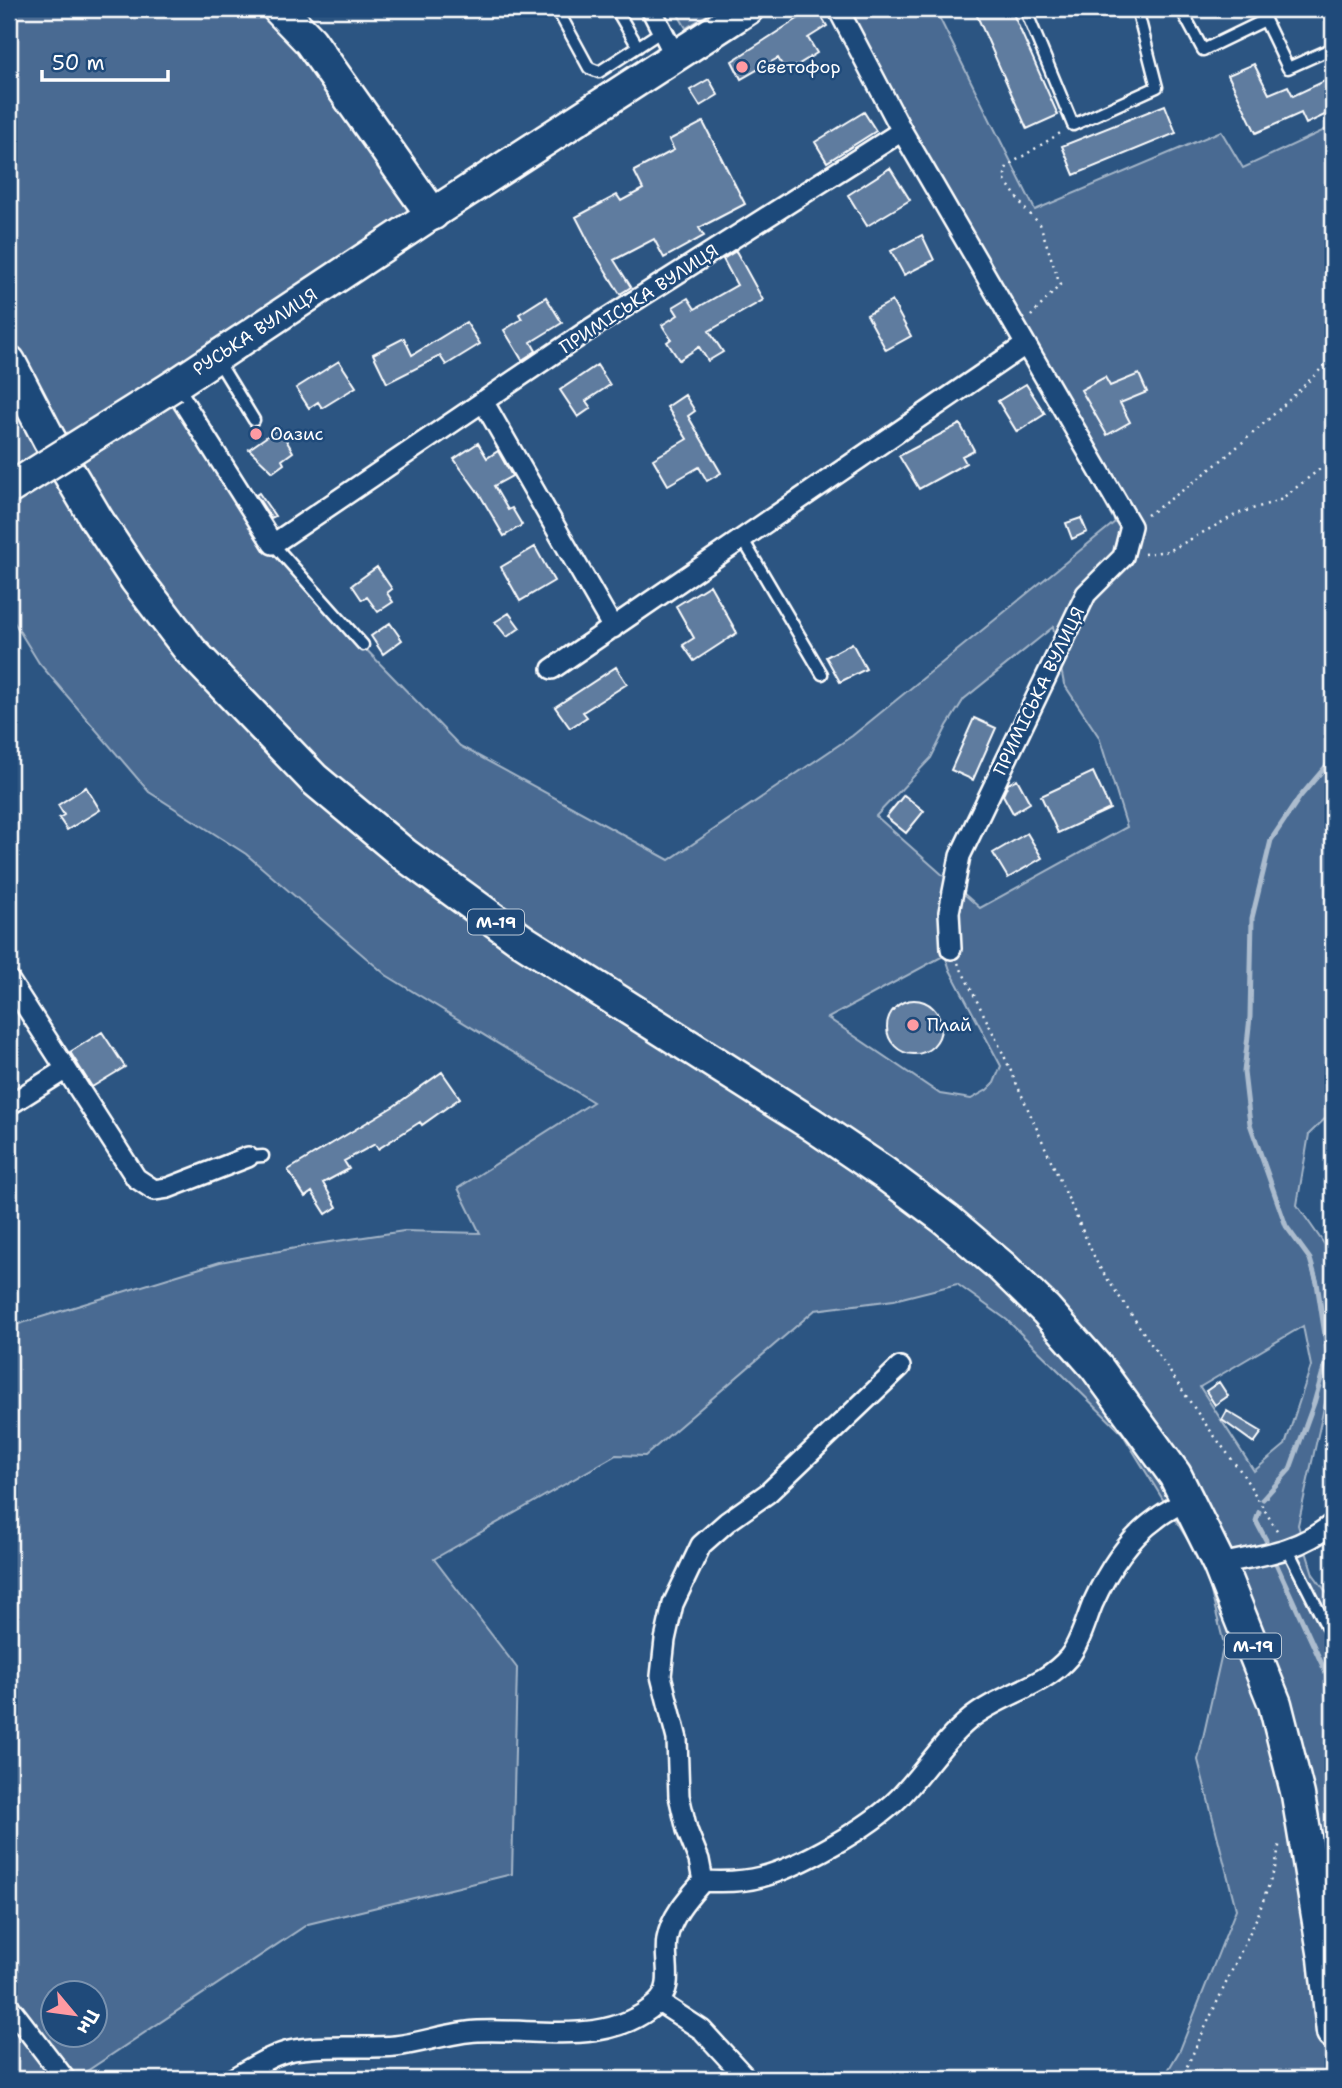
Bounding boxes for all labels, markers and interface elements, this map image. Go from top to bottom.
scale bar [42,38,168,82]
text: 50 m [52,49,105,77]
place label: Светофор [756,55,841,79]
marker: Светофор [734,59,750,75]
street label: ПРИМІСЬКА ВУЛИЦЯ [555,239,723,359]
street label: РУСЬКА ВУЛИЦЯ [188,283,322,381]
place label: Оазис [270,422,324,446]
marker: Оазис [248,426,264,442]
street label: ПРИМІСЬКА ВУЛИЦЯ [988,603,1090,779]
road number: М-19 [468,910,524,934]
place label: Плай [927,1013,972,1037]
marker: Плай [905,1017,921,1033]
road number: М-19 [1225,1634,1281,1658]
north arrow [38,1980,108,2050]
text: Пн [71,2005,105,2039]

